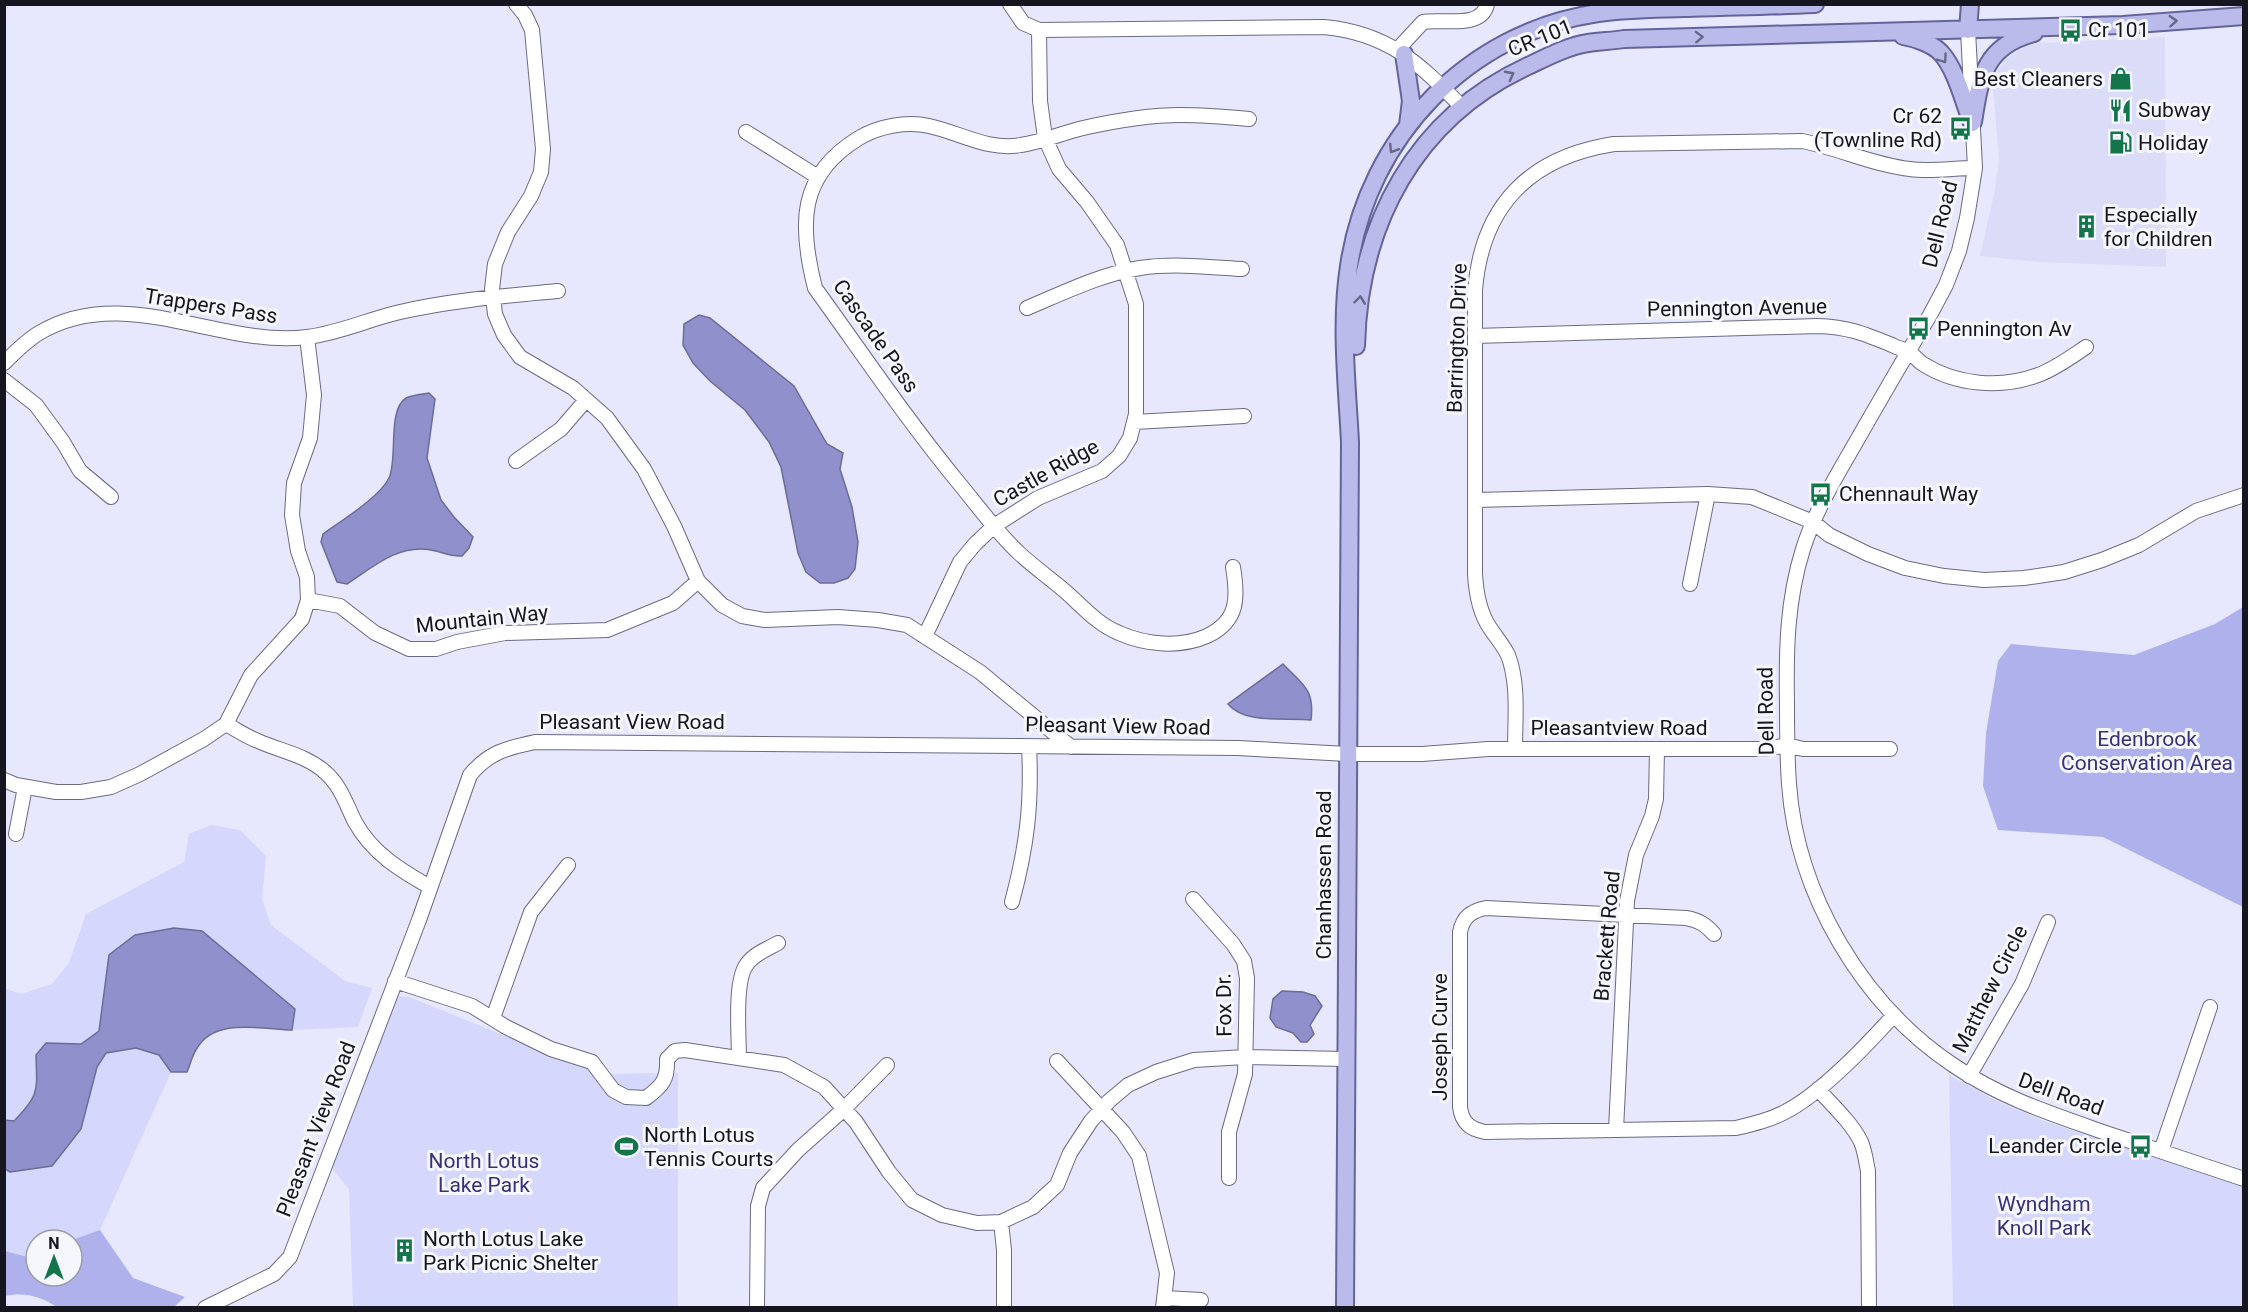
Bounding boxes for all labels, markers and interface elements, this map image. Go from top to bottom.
street label: CR 101 [1504,14,1576,62]
one-way arrow [2169,15,2178,28]
bus stop icon: Cr 101 [2057,17,2083,43]
place label: Cr 101 [2088,18,2149,42]
one-way arrow [1694,30,1703,43]
one-way arrow [1936,52,1947,63]
shop icon: Best Cleaners [2108,66,2134,92]
place label: Best Cleaners [1974,67,2103,91]
one-way arrow [1504,71,1515,82]
restaurant icon: Subway [2107,97,2133,123]
place label: Subway [2138,98,2211,122]
place label: Cr 62 (Townline Rd) [1814,104,1942,152]
bus stop icon: Cr 62 (Townline Rd) [1947,115,1973,141]
fuel station icon: Holiday [2107,130,2133,156]
place label: Holiday [2138,131,2208,155]
one-way arrow [1388,143,1400,153]
street label: Dell Road [1918,178,1962,270]
place label: Especially for Children [2104,203,2213,251]
building icon: Especially for Children [2073,214,2099,240]
street label: Barrington Drive [1442,263,1472,413]
street label: Cascade Pass [828,275,924,397]
street label: Trappers Pass [143,284,279,328]
street label: Pennington Avenue [1647,294,1827,322]
one-way arrow [1353,296,1366,305]
bus stop icon: Pennington Av [1906,316,1932,342]
place label: Pennington Av [1937,317,2072,341]
street label: Castle Ridge [989,434,1103,512]
bus stop icon: Chennault Way [1808,481,1834,507]
place label: Chennault Way [1839,482,1978,506]
street label: Mountain Way [415,600,550,638]
street label: Dell Road [1753,667,1779,755]
street label: Pleasant View Road [539,710,725,734]
street label: Pleasant View Road [1025,712,1211,740]
street label: Pleasantview Road [1530,716,1708,740]
park label: Edenbrook Conservation Area [2061,727,2233,775]
street label: Chanhassen Road [1312,790,1336,960]
street label: Brackett Road [1589,870,1625,1002]
street label: Matthew Circle [1948,921,2032,1057]
street label: Fox Dr. [1211,973,1237,1037]
street label: Joseph Curve [1428,973,1452,1101]
street label: Pleasant View Road [272,1038,360,1220]
street label: Dell Road [2015,1068,2107,1120]
place label: North Lotus Tennis Courts [644,1123,774,1171]
bus stop icon: Leander Circle [2127,1133,2153,1159]
sports icon: North Lotus Tennis Courts [613,1134,639,1160]
place label: Leander Circle [1988,1134,2122,1158]
park label: North Lotus Lake Park [429,1149,539,1197]
park label: Wyndham Knoll Park [1997,1192,2091,1240]
place label: North Lotus Lake Park Picnic Shelter [423,1227,598,1275]
north arrow [24,1228,84,1288]
text: N [48,1234,60,1253]
building icon: North Lotus Lake Park Picnic Shelter [392,1238,418,1264]

